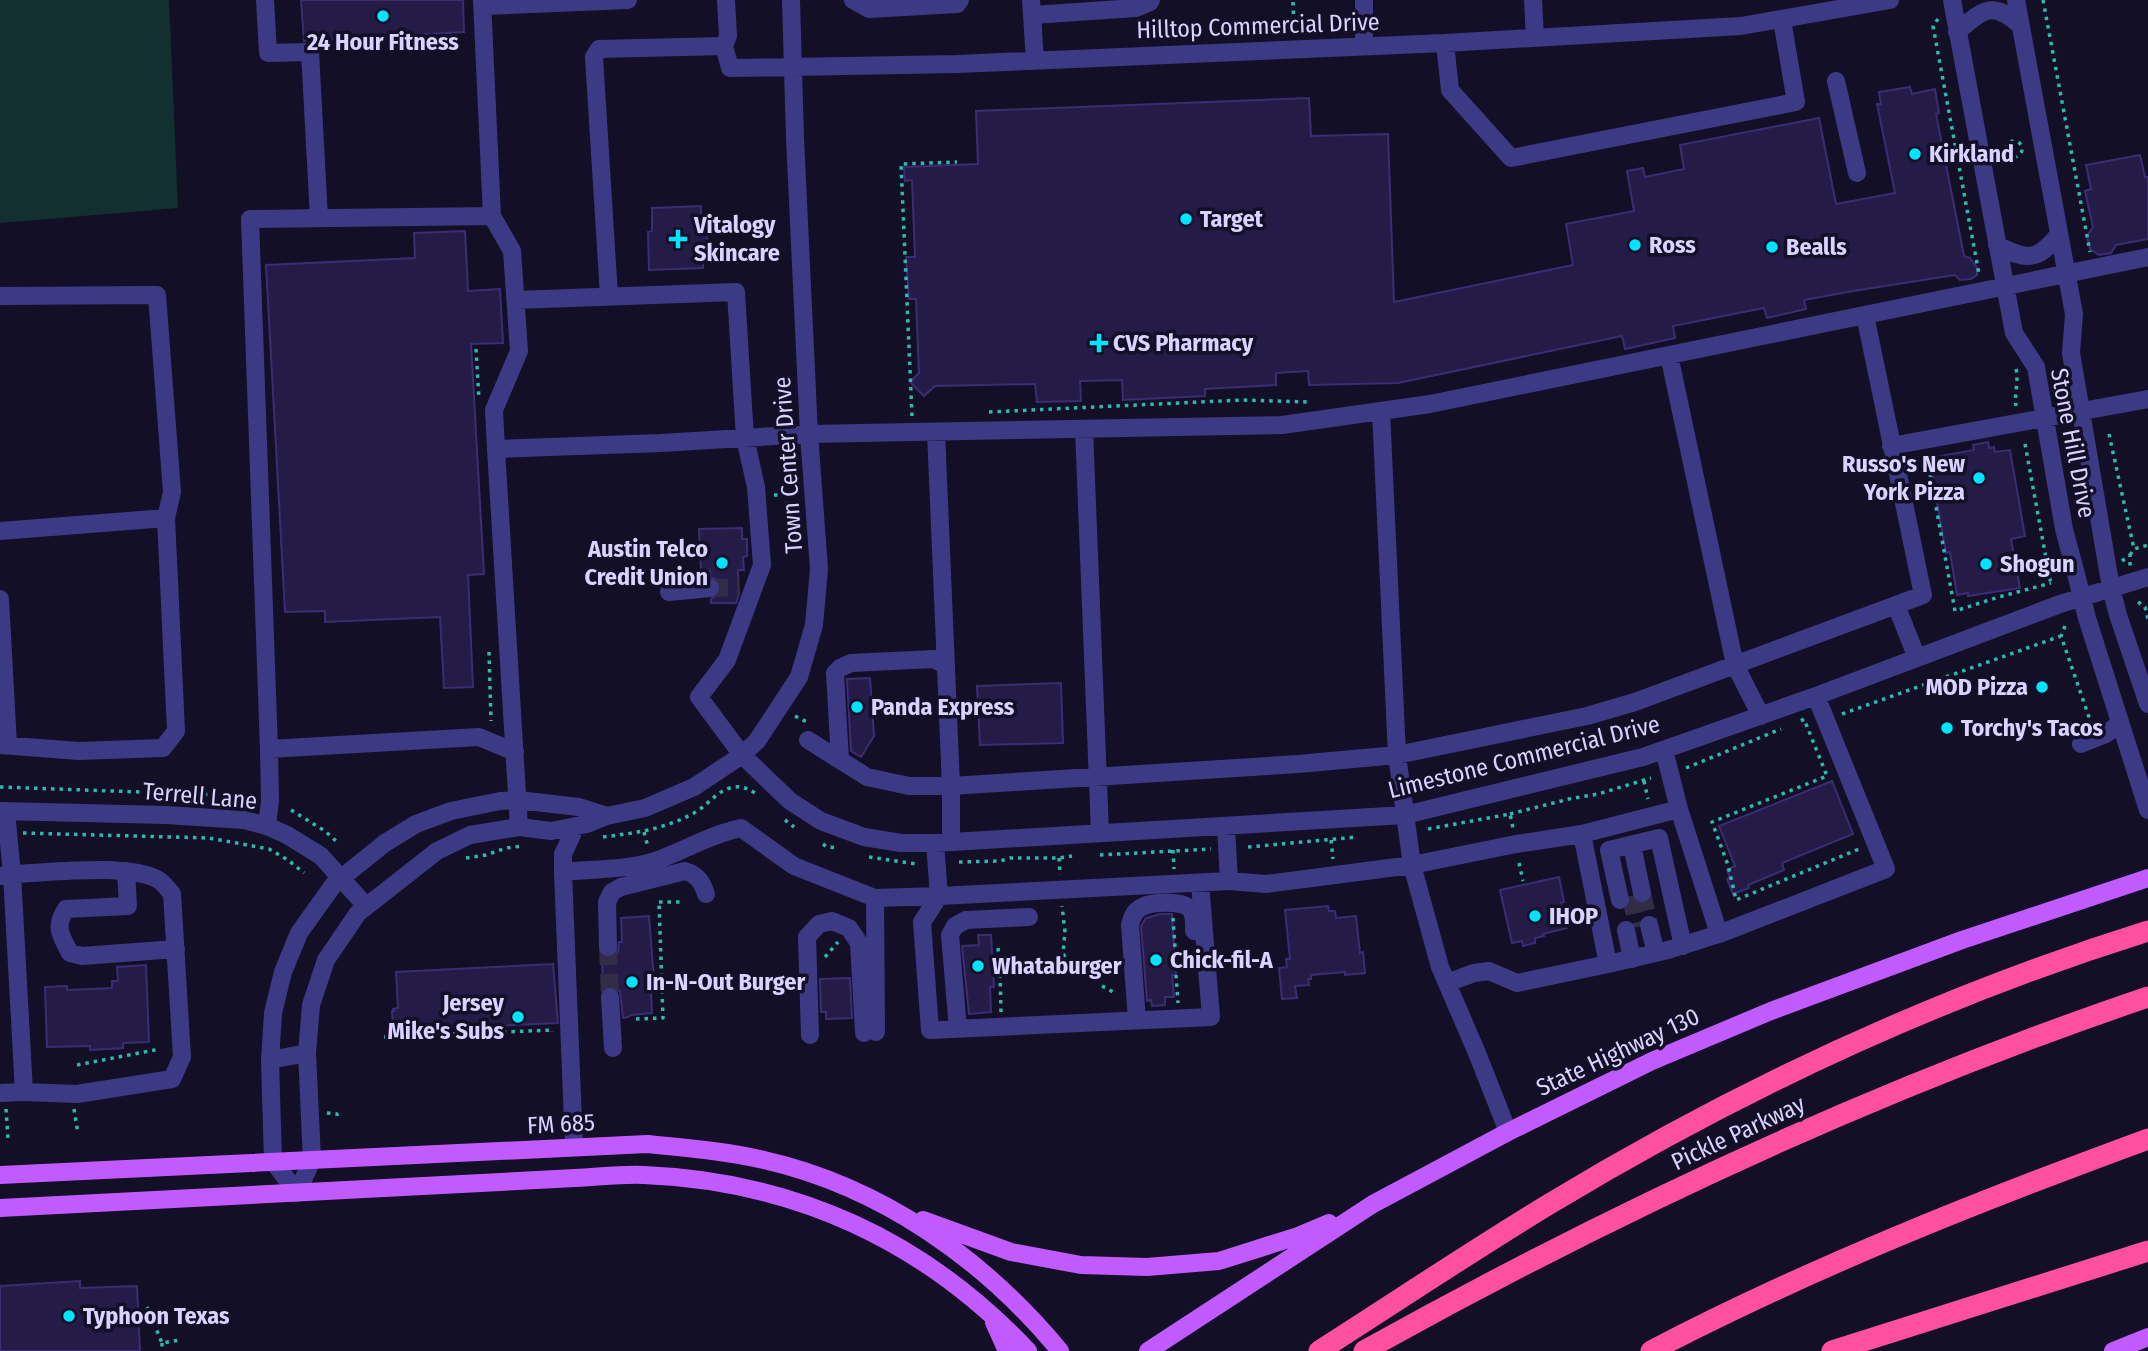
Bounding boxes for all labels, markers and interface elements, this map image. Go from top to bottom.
marker: 24 Hour Fitness [375,8,391,24]
street label: Hilltop Commercial Drive [1136,8,1380,44]
place label: 24 Hour Fitness [306,28,459,56]
place label: Kirkland [1929,140,2014,168]
marker: Kirkland [1907,146,1923,162]
place label: Target [1200,205,1264,233]
place label: Vitalogy Skincare [693,211,780,267]
marker: Target [1178,211,1194,227]
marker: Vitalogy Skincare [668,229,688,249]
place label: Ross [1649,231,1696,259]
place label: Bealls [1786,233,1847,261]
marker: Ross [1627,237,1643,253]
marker: Bealls [1764,239,1780,255]
place label: CVS Pharmacy [1113,329,1254,357]
marker: CVS Pharmacy [1091,335,1107,351]
street label: Stone Hill Drive [2045,366,2101,520]
street label: Town Center Drive [768,376,808,554]
place label: Russo's New York Pizza [1842,450,1965,506]
marker: Russo's New York Pizza [1971,470,1987,486]
place label: Austin Telco Credit Union [584,535,708,591]
place label: Shogun [2000,550,2075,578]
marker: Austin Telco Credit Union [714,555,730,571]
marker: Shogun [1978,556,1994,572]
place label: MOD Pizza [1926,673,2028,701]
marker: MOD Pizza [2034,679,2050,695]
place label: Panda Express [871,693,1015,721]
marker: Panda Express [849,699,865,715]
street label: Limestone Commercial Drive [1385,710,1663,804]
place label: Torchy's Tacos [1961,714,2104,742]
marker: Torchy's Tacos [1939,720,1955,736]
street label: Terrell Lane [142,777,258,815]
place label: IHOP [1549,902,1598,930]
marker: IHOP [1527,908,1543,924]
place label: Chick-fil-A [1170,946,1274,974]
place label: Whataburger [992,952,1122,980]
marker: Chick-fil-A [1148,952,1164,968]
marker: Whataburger [970,958,986,974]
place label: In-N-Out Burger [646,968,805,996]
marker: In-N-Out Burger [624,974,640,990]
place label: Jersey Mike's Subs [388,989,505,1045]
street label: State Highway 130 [1532,1002,1704,1102]
marker: Jersey Mike's Subs [510,1009,526,1025]
street label: Pickle Parkway [1667,1090,1809,1176]
street label: FM 685 [526,1108,596,1140]
place label: Typhoon Texas [83,1302,230,1330]
marker: Typhoon Texas [61,1308,77,1324]

